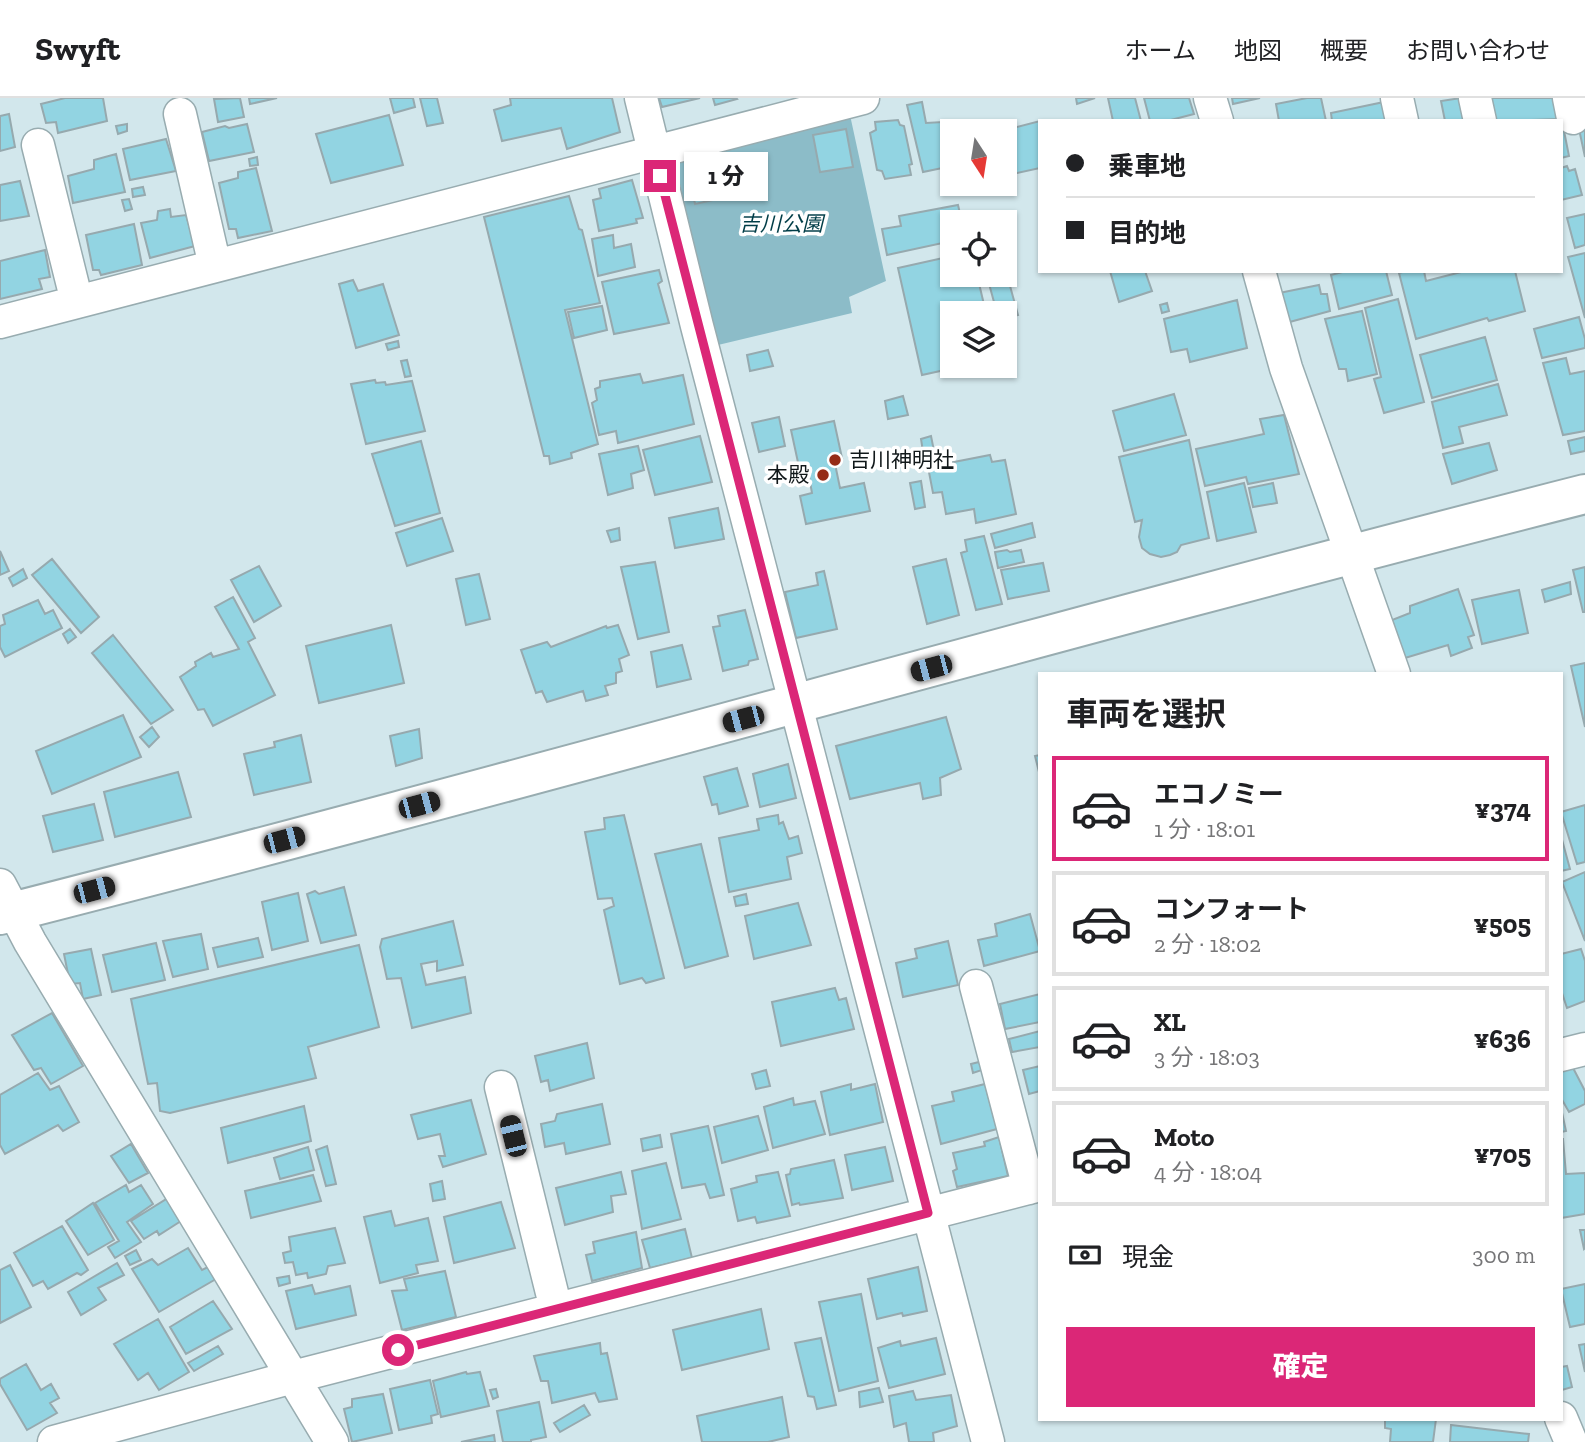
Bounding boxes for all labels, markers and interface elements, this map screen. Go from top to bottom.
text: Swyft [35,29,120,68]
text: ホーム [1125,36,1196,65]
text: 地図 [1234,36,1282,65]
text: 概要 [1320,36,1368,65]
text: お問い合わせ [1406,36,1550,65]
north arrow [940,119,1017,196]
map controls [940,119,1017,378]
text: 乗車地 [1108,150,1186,182]
callout: 1 分 [684,152,768,200]
route end [644,160,676,192]
text: 1 分 [708,162,744,190]
button: locate [940,210,1017,287]
park label: 吉川公園 [739,211,826,236]
text: 目的地 [1108,217,1186,249]
button: layers [940,301,1017,378]
place label: 吉川神明社 [849,447,954,472]
marker: 吉川神明社 [827,452,843,468]
place label: 本殿 [767,462,809,487]
marker: 本殿 [815,467,831,483]
car [908,652,955,684]
text: 車両を選択 [1066,695,1226,733]
car [720,703,767,735]
icon: car [1070,777,1133,840]
text: エコノミー [1154,778,1284,810]
car [396,789,443,821]
text: ¥374 [1474,793,1531,825]
text: 1 分 · 18:01 [1154,815,1255,843]
car [261,824,308,856]
car [71,874,118,906]
icon: car [1070,892,1133,955]
text: コンフォート [1154,893,1309,925]
text: ¥505 [1473,908,1531,940]
text: 2 分 · 18:02 [1154,930,1261,958]
text: XL [1154,1006,1186,1038]
icon: car [1070,1007,1133,1070]
text: ¥636 [1474,1023,1531,1055]
text: 3 分 · 18:03 [1154,1043,1260,1071]
car [498,1113,529,1159]
text: Moto [1154,1121,1214,1153]
icon: car [1070,1122,1133,1185]
text: ¥705 [1474,1138,1531,1170]
text: 4 分 · 18:04 [1154,1158,1262,1186]
icon: cash [1066,1236,1104,1274]
text: 現金 [1122,1241,1174,1273]
text: 300 m [1472,1241,1535,1269]
button: 確定 [1066,1327,1535,1407]
route start [382,1334,414,1366]

